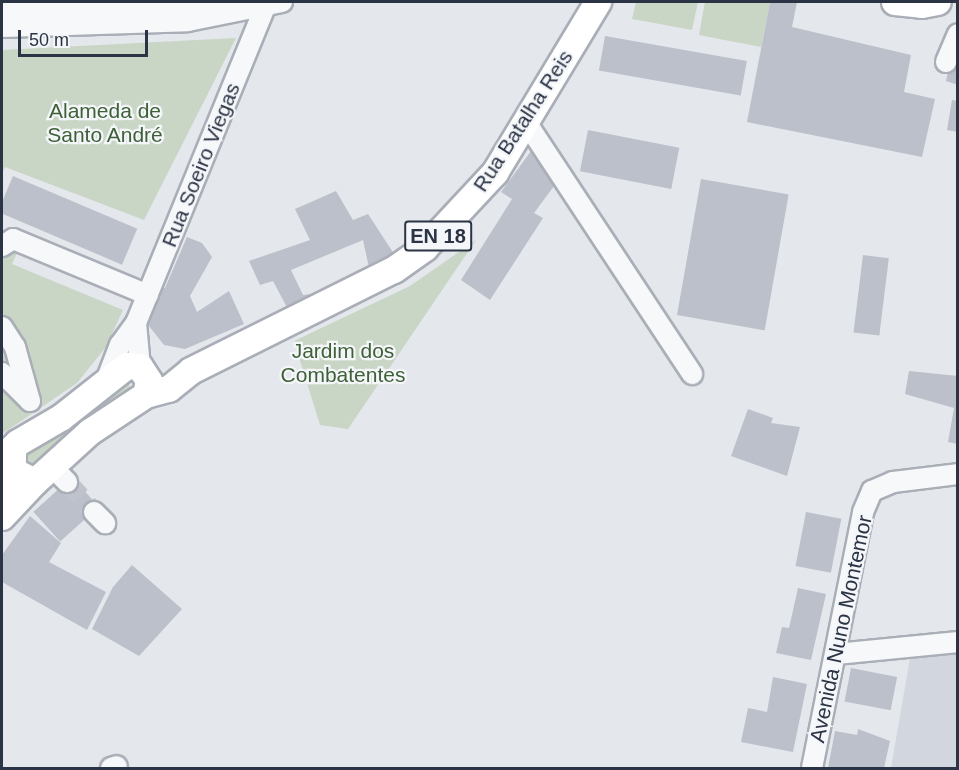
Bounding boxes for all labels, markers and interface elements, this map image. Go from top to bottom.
scale bar [21,18,152,56]
text: 50 m [29,30,69,50]
street label: Rua Batalha Reis [468,46,578,196]
street label: Rua Soeiro Viegas [157,79,245,251]
park label: Alameda de Santo André [47,98,163,148]
road number: EN 18 [404,219,472,253]
park label: Jardim dos Combatentes [281,338,405,388]
street label: Avenida Nuno Montemor [805,513,877,745]

